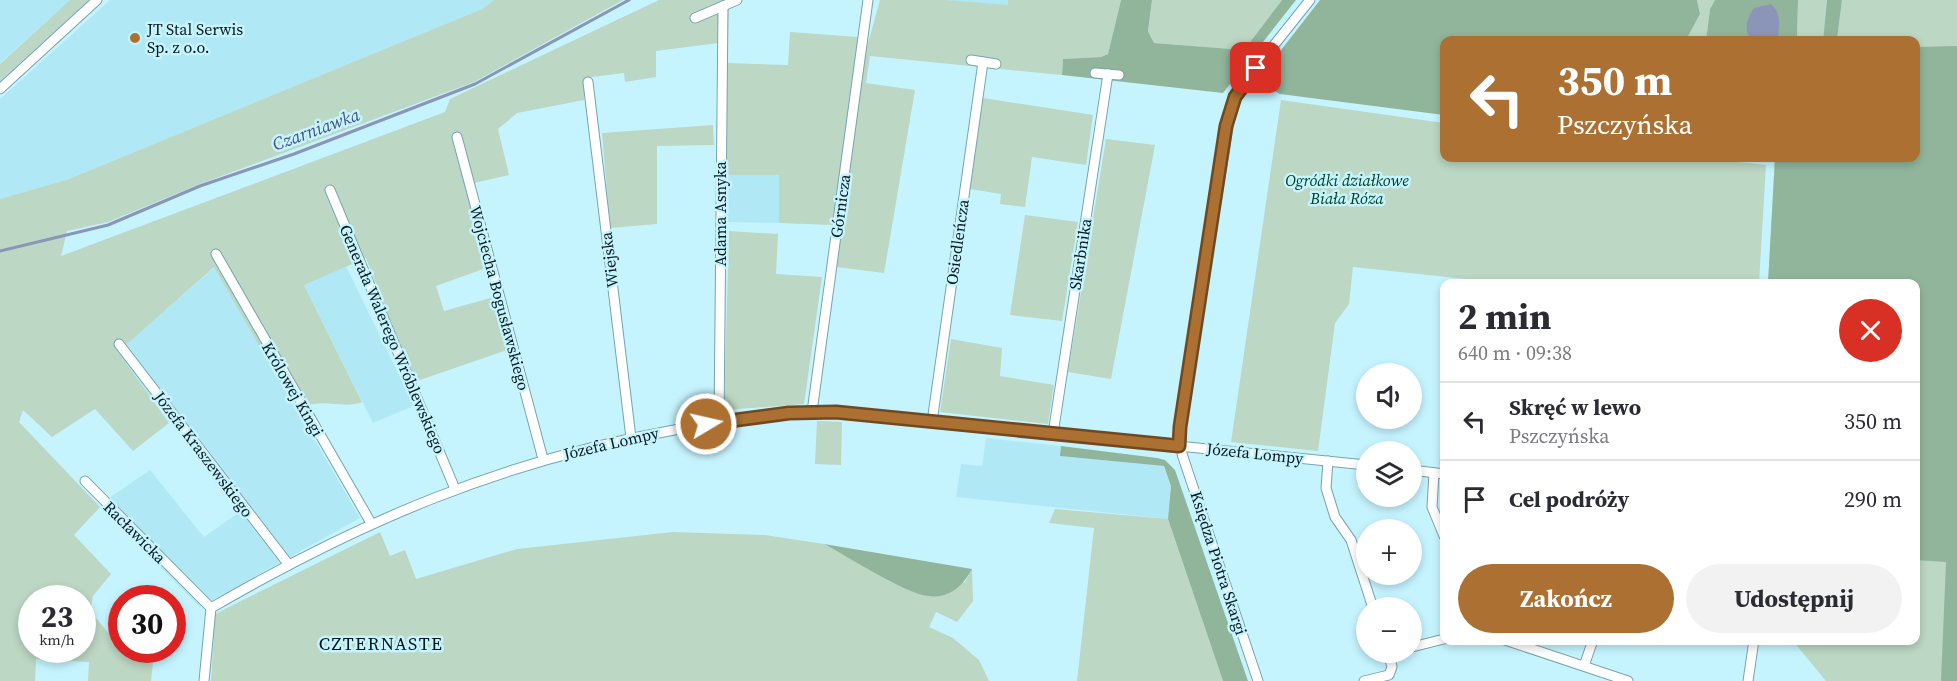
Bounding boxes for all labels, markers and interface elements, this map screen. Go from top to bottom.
place label: JT Stal Serwis Sp. z o.o. [146,18,243,58]
marker: JT Stal Serwis Sp. z o.o. [128,31,142,45]
pin [1230,42,1281,93]
icon: arrive [1239,51,1272,84]
text: 350 m [1557,51,1672,109]
icon: left [1458,60,1536,138]
water label: Czarniawka [269,101,364,156]
text: Pszczyńska [1557,106,1693,143]
street label: Adama Asnyka [709,161,731,267]
park label: Ogródki działkowe Biała Róza [1285,169,1409,209]
street label: Górnicza [825,172,855,239]
street label: Osiedleńcza [940,197,974,286]
street label: Wojciecha Bogusławskiego [465,203,535,393]
street label: Skarbnika [1064,216,1097,291]
street label: Generała Walerego Wróblewskiego [335,221,451,457]
street label: Wiejska [595,230,623,289]
text: 2 min [1458,292,1551,341]
button: close [1839,299,1902,362]
street label: Królowej Kingi [257,338,329,441]
text: 640 m · 09:38 [1458,339,1572,367]
map controls [1356,363,1422,663]
button: sound [1356,363,1422,429]
street label: Józefa Kraszewskiego [149,386,259,522]
position arrow [674,392,738,456]
text: Skręć w lewo [1509,392,1641,422]
icon: left [1458,405,1491,438]
text: 350 m [1844,406,1902,436]
street label: Józefa Lompy [560,421,662,465]
text: Pszczyńska [1509,422,1609,450]
street label: Józefa Lompy [1205,437,1305,469]
button: layers [1356,441,1422,507]
icon: arrive [1458,483,1491,516]
text: Cel podróży [1509,484,1629,514]
text: 290 m [1844,484,1902,514]
street label: Księdza Piotra Skargi [1185,488,1253,638]
street label: Racławicka [99,496,172,569]
button: + [1356,519,1422,585]
button: Zakończ [1458,564,1674,633]
button: Udostępnij [1686,564,1902,633]
speed limit sign: 30 [108,585,186,663]
text: 23 [41,596,73,637]
button: − [1356,597,1422,663]
text: km/h [39,629,75,650]
district label: CZTERNASTE [319,631,443,656]

